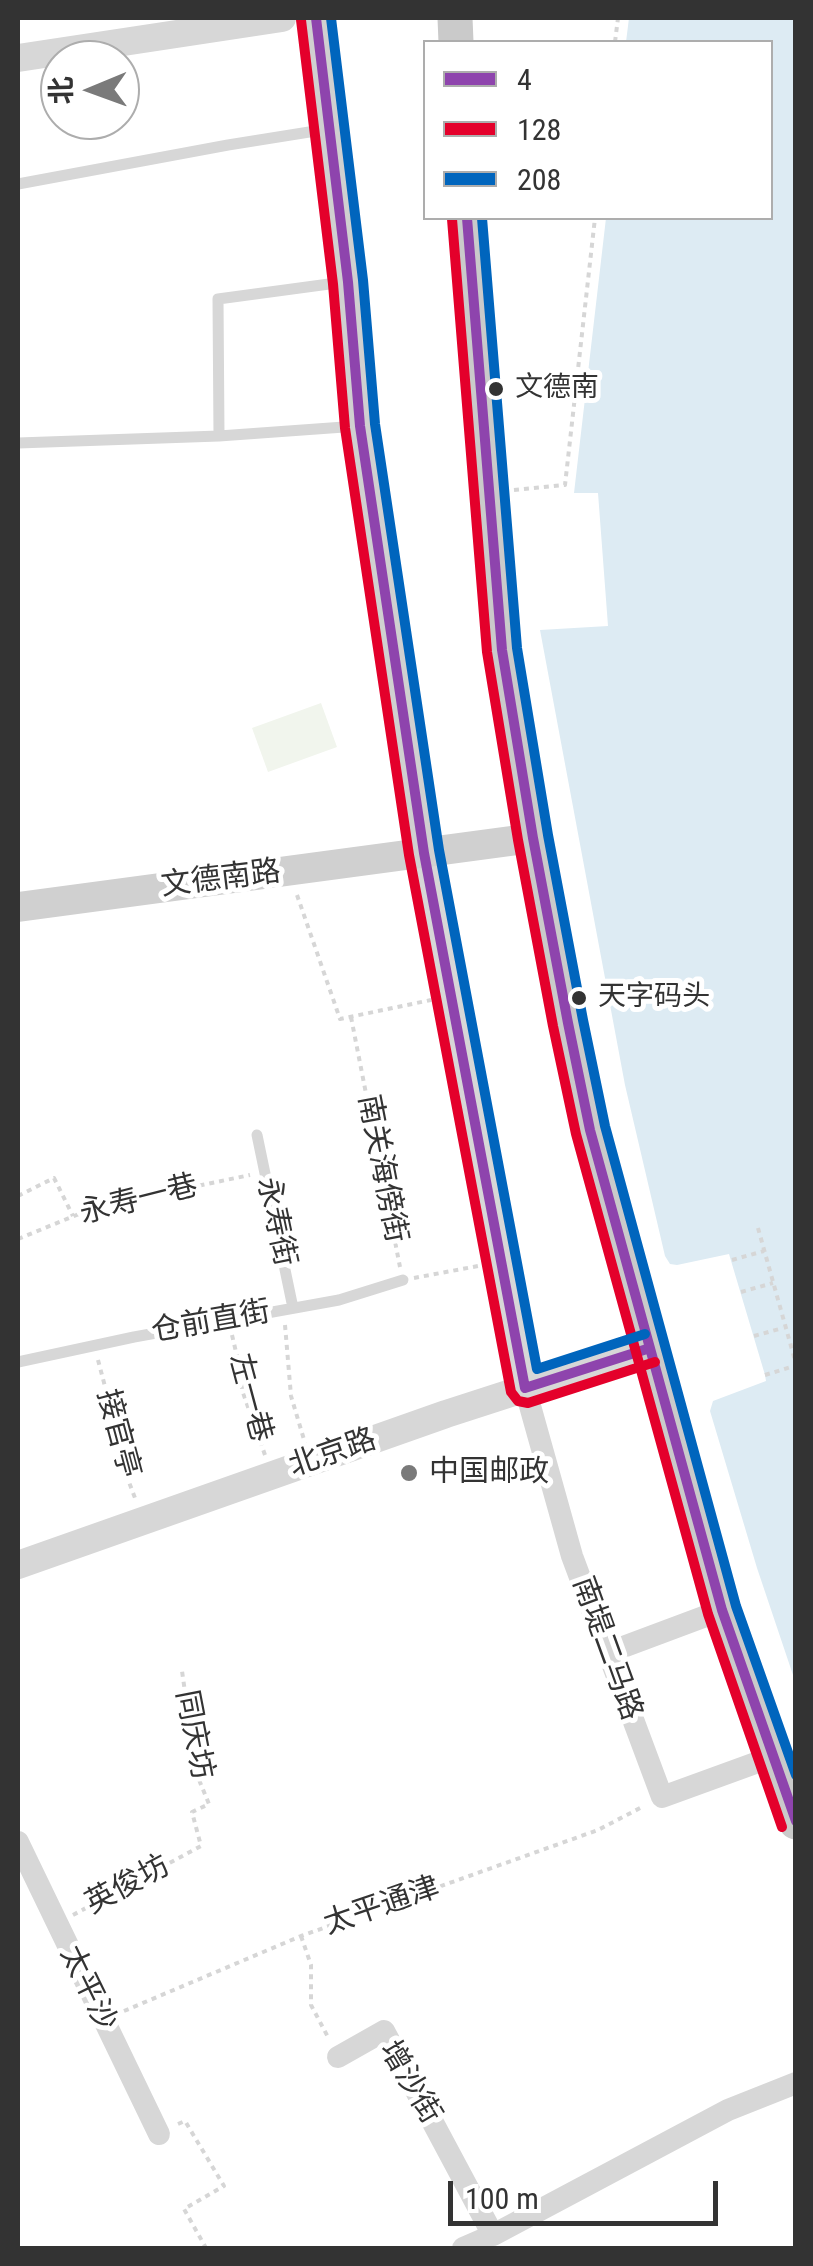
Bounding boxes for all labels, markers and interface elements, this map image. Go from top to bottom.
north arrow [40,40,140,140]
legend [423,40,773,220]
text: 4 [517,62,532,97]
text: 北 [45,76,78,105]
text: 128 [517,112,561,147]
text: 208 [517,162,561,197]
place label: 文德南 [515,372,599,406]
marker: 文德南 [486,379,506,399]
street label: 文德南路 [159,855,283,905]
place label: 天字码头 [598,981,710,1015]
marker: 天字码头 [569,988,589,1008]
street label: 南关海傍街 [349,1092,413,1246]
street label: 永寿一巷 [76,1169,202,1233]
street label: 永寿街 [248,1174,302,1270]
street label: 仓前直街 [149,1295,273,1351]
street label: 左一巷 [220,1350,278,1446]
street label: 接官亭 [88,1386,146,1482]
street label: 北京路 [285,1422,381,1486]
place label: 中国邮政 [429,1455,549,1491]
marker: 中国邮政 [398,1462,420,1484]
street label: 南堤二马路 [563,1572,649,1726]
street label: 同庆坊 [167,1687,219,1783]
street label: 英俊坊 [80,1849,176,1923]
street label: 太平通津 [319,1870,445,1944]
street label: 太平沙 [51,1941,123,2037]
street label: 增沙街 [370,2035,448,2131]
scale bar [453,2161,723,2223]
text: 100 m [465,2181,539,2216]

